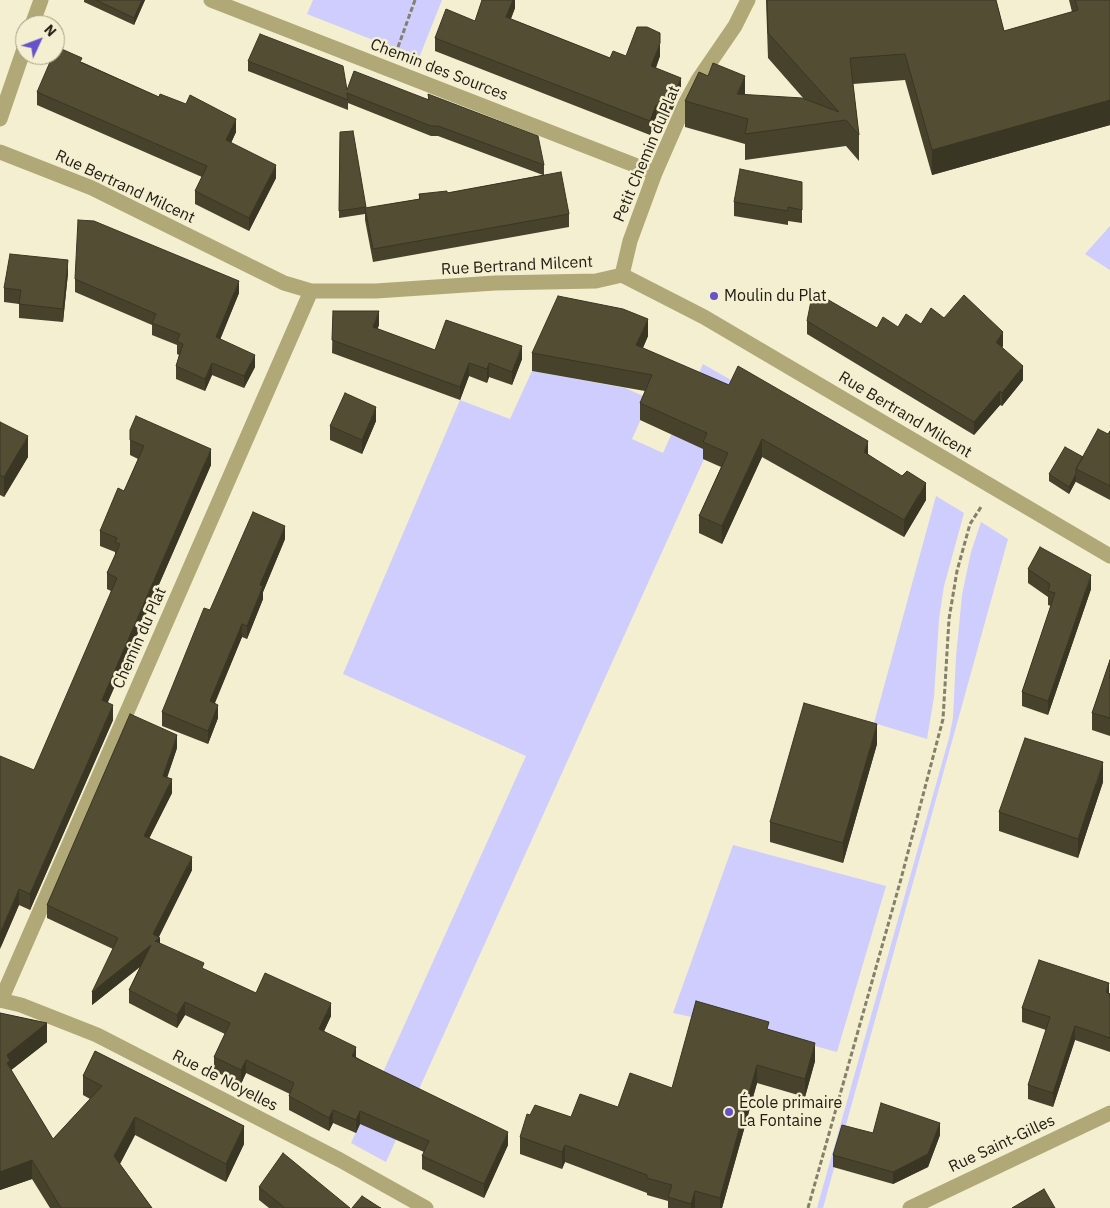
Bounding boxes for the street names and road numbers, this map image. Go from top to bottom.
street label: Chemin des Sources [367,35,511,105]
street label: Petit Chemin du Plat [610,83,684,225]
street label: Rue Bertrand Milcent [52,146,198,228]
street label: Rue Bertrand Milcent [441,252,593,280]
street label: Rue Bertrand Milcent [835,368,975,462]
street label: Chemin du Plat [109,584,171,692]
street label: Rue de Noyelles [169,1046,281,1116]
street label: Rue Saint-Gilles [946,1111,1058,1177]

